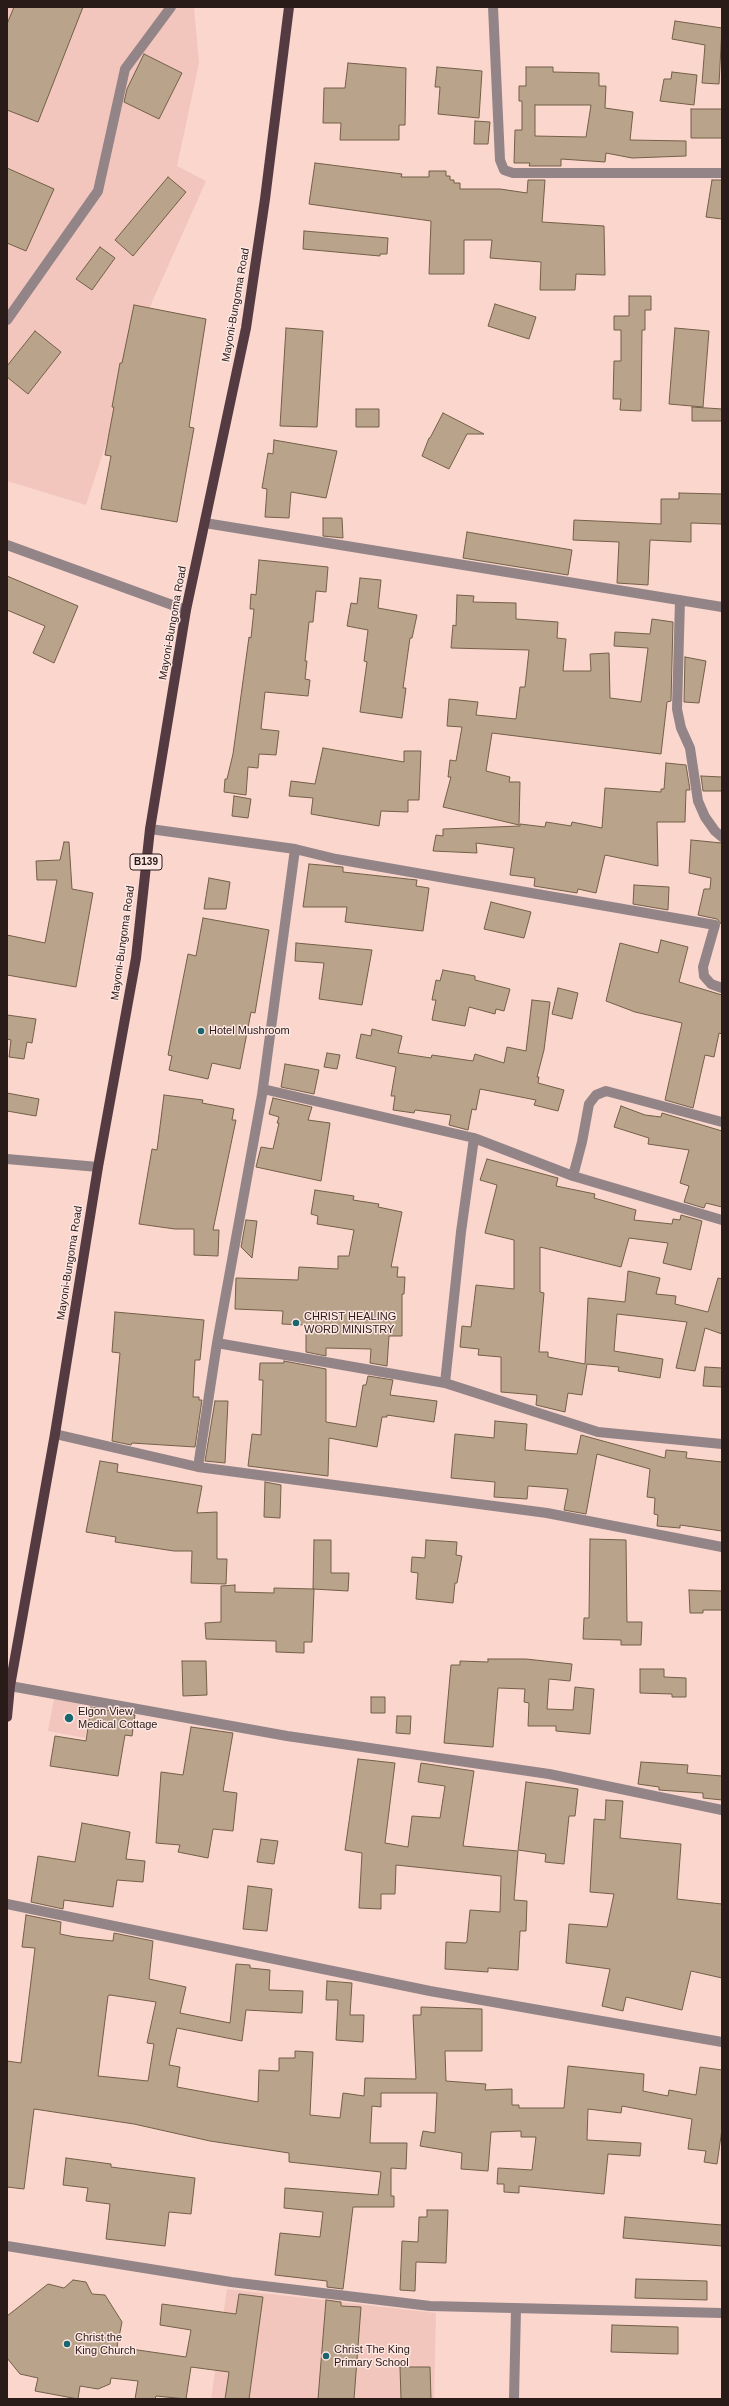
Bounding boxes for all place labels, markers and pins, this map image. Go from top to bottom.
place label: Hotel Mushroom [209,1024,290,1038]
marker: Hotel Mushroom [196,1026,206,1036]
place label: CHRIST HEALING WORD MINISTRY [304,1310,396,1336]
marker: CHRIST HEALING WORD MINISTRY [291,1318,301,1328]
place label: Elgon View Medical Cottage [78,1705,157,1731]
marker: Elgon View Medical Cottage [63,1712,75,1724]
place label: Christ the King Church [75,2331,136,2357]
marker: Christ the King Church [62,2339,72,2349]
place label: Christ The King Primary School [334,2343,410,2369]
marker: Christ The King Primary School [321,2351,331,2361]

